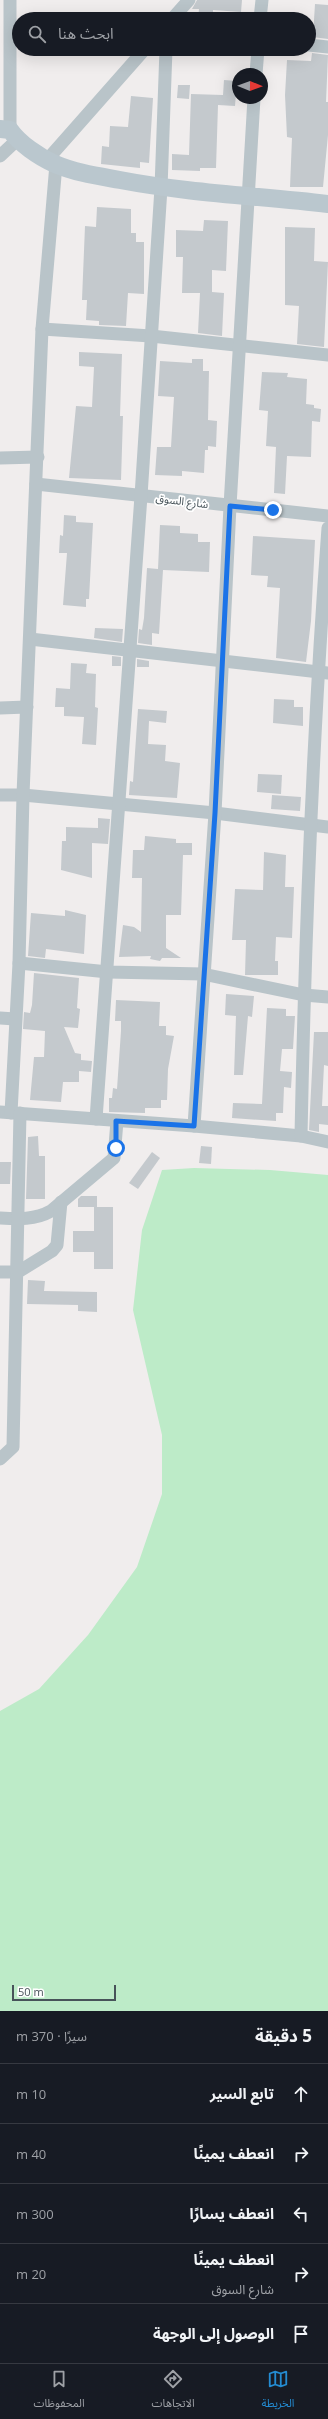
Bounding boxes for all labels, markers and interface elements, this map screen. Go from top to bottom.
search box [12,12,316,56]
icon: search [26,23,48,45]
text: ابحث هنا [58,23,114,43]
north arrow [232,68,268,104]
street label: شارع السوق [155,490,210,512]
route end [264,501,282,519]
route start [107,1139,125,1157]
scale bar [12,1983,116,2002]
text: 50 m [18,1984,44,1999]
text: 5 دقيقة [255,2024,312,2047]
text: سيرًا · 370 m [16,2027,87,2045]
text: تابع السير [210,2083,274,2103]
icon: ahead [290,2083,312,2105]
text: 10 m [16,2085,46,2103]
text: انعطف يمينًا [193,2143,274,2163]
icon: right [290,2143,312,2165]
text: 40 m [16,2145,46,2163]
text: انعطف يسارًا [190,2203,274,2223]
icon: left [290,2203,312,2225]
text: 300 m [16,2205,54,2223]
text: انعطف يمينًا [193,2249,274,2269]
icon: right [290,2263,312,2285]
text: 20 m [16,2265,46,2283]
text: شارع السوق [212,2280,274,2298]
text: الوصول إلى الوجهة [153,2323,274,2343]
icon: arrive [290,2323,312,2345]
tab: المحفوظات [34,2368,85,2415]
tab: الاتجاهات [152,2368,195,2415]
tab: الخريطة [262,2368,295,2415]

